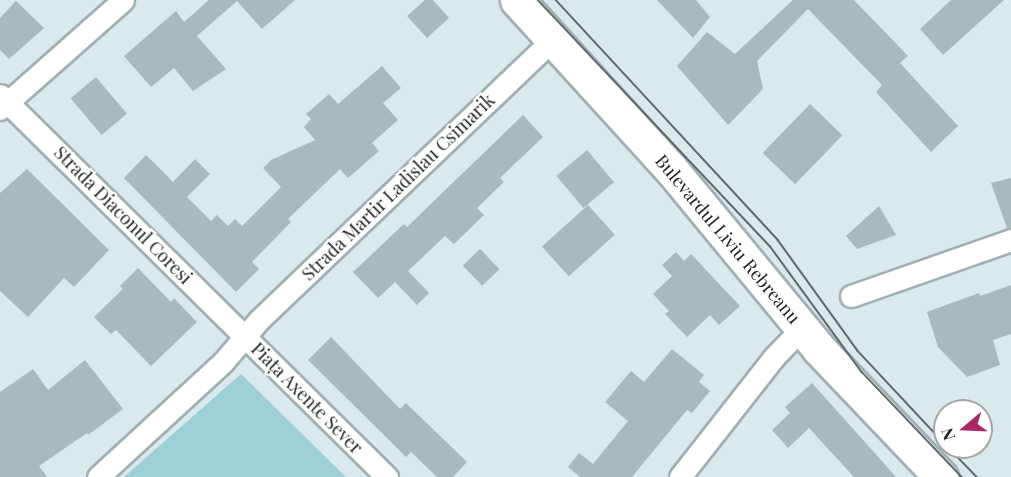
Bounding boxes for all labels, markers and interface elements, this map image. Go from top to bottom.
street label: Strada Martir Ladislau Csimarik [297,89,499,285]
street label: Strada Diaconul Coresi [50,142,196,288]
street label: Bulevardul Liviu Rebreanu [651,150,805,328]
street label: Piața Axente Sever [247,338,367,458]
north arrow [933,399,993,459]
text: N [936,425,959,443]

